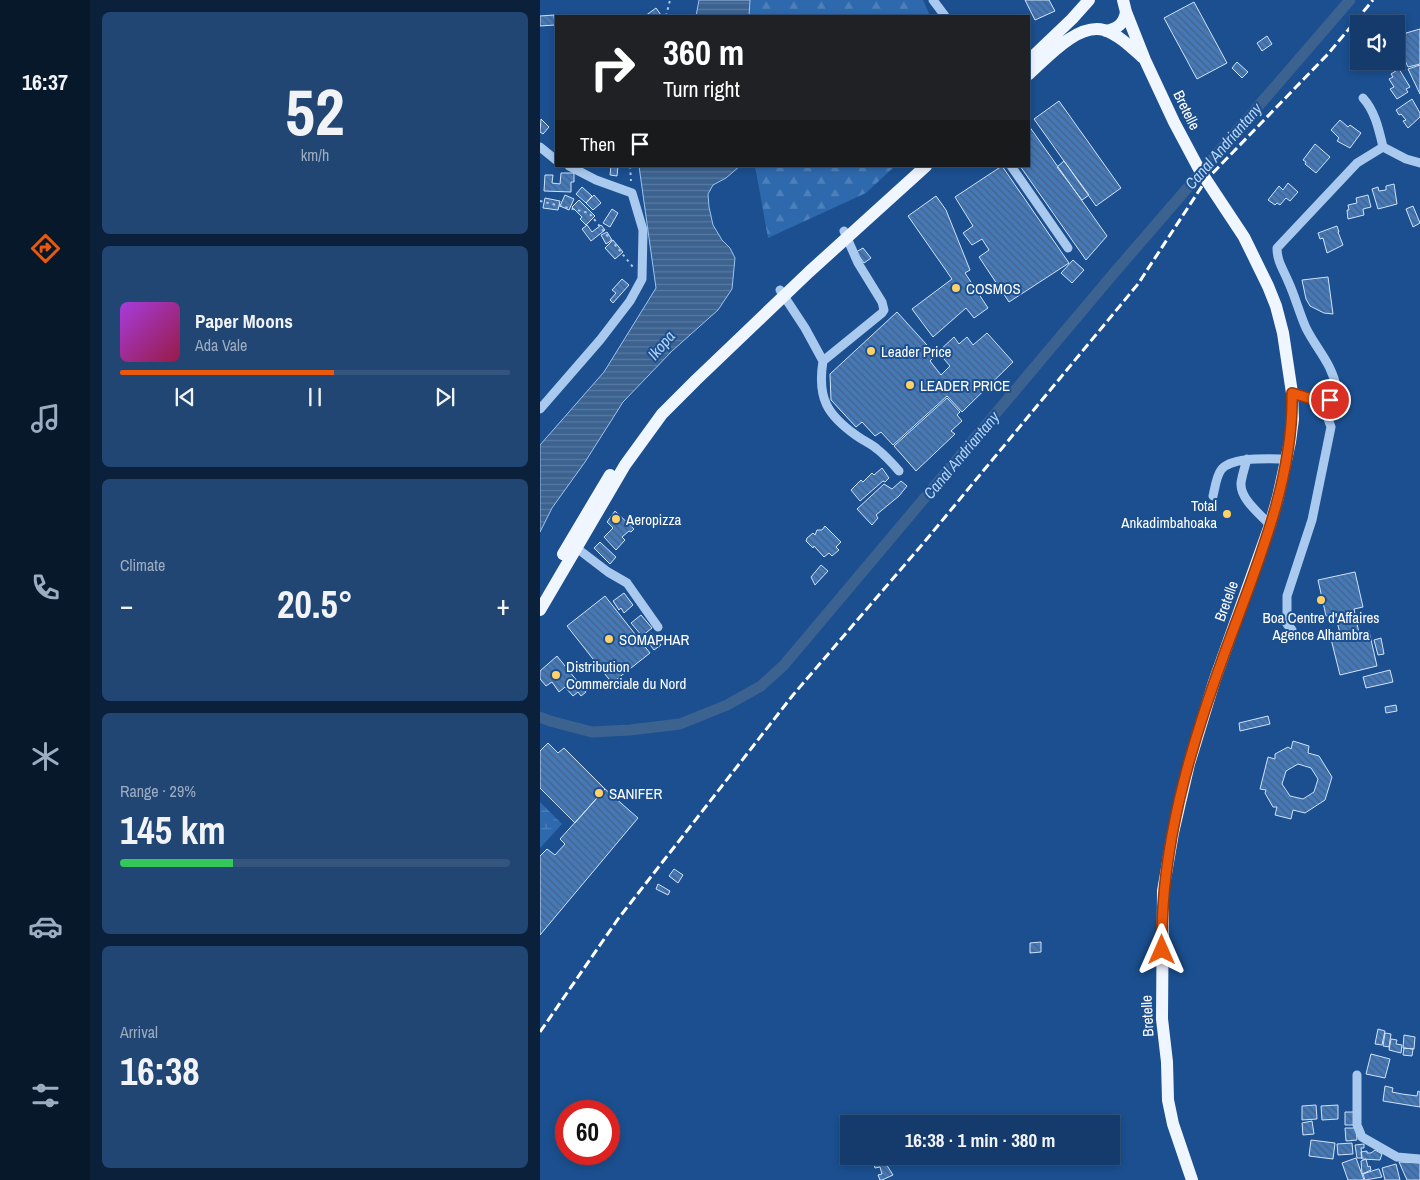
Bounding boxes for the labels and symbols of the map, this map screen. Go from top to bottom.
street label: Bretelle [1168,87,1206,133]
water label: Canal Andriantany [1179,97,1268,194]
place label: COSMOS [966,278,1021,299]
marker: COSMOS [950,282,962,294]
water label: Ikopa [642,326,680,364]
place label: Leader Price [881,341,952,362]
marker: Leader Price [865,345,877,357]
place label: LEADER PRICE [920,375,1010,396]
marker: LEADER PRICE [904,379,916,391]
pin [1309,379,1351,421]
water label: Canal Andriantany [918,406,1005,503]
place label: Total Ankadimbahoaka [1120,495,1217,533]
marker: Total Ankadimbahoaka [1221,508,1233,520]
place label: Aeropizza [625,509,682,530]
marker: Aeropizza [610,513,622,525]
street label: Bretelle [1209,578,1243,624]
marker: Boa Centre d'Affaires Agence Alhambra [1315,594,1327,606]
place label: Boa Centre d'Affaires Agence Alhambra [1262,607,1380,645]
place label: SOMAPHAR [619,629,690,650]
marker: SOMAPHAR [603,633,615,645]
place label: Distribution Commerciale du Nord [566,656,686,694]
marker: Distribution Commerciale du Nord [550,669,562,681]
place label: SANIFER [609,783,662,804]
marker: SANIFER [593,787,605,799]
position arrow [1135,923,1187,975]
street label: Bretelle [1135,994,1159,1037]
speed limit sign: 60 [555,1100,620,1165]

